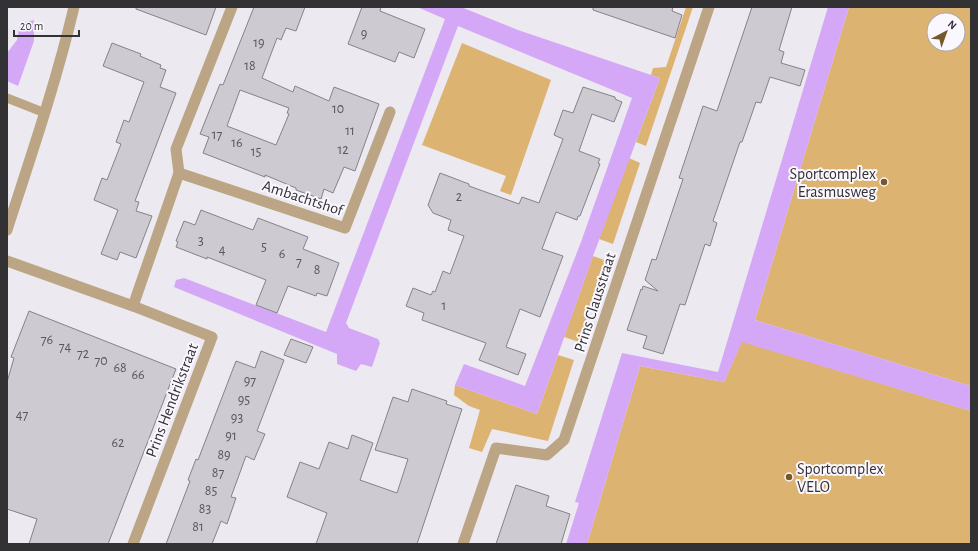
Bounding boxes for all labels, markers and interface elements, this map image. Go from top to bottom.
scale bar [14,12,79,38]
north arrow [926,12,966,52]
text: N [946,18,959,31]
text: 20 m [20,20,43,32]
house number: 9 [361,27,367,41]
house number: 19 [253,36,265,50]
house number: 18 [244,59,256,73]
house number: 10 [332,102,344,116]
house number: 11 [345,124,355,138]
house number: 17 [212,128,222,142]
house number: 16 [231,136,243,150]
house number: 12 [337,143,349,157]
house number: 15 [251,145,261,159]
place label: Sportcomplex Erasmusweg [789,166,876,200]
street label: Ambachtshof [260,177,346,219]
marker: Sportcomplex Erasmusweg [879,177,889,187]
house number: 2 [456,190,462,204]
house number: 3 [198,234,204,248]
house number: 5 [261,240,267,254]
house number: 4 [219,243,226,257]
house number: 6 [279,247,285,261]
street label: Prins Clausstraat [571,251,619,354]
house number: 7 [296,255,302,269]
house number: 8 [314,263,320,277]
house number: 1 [442,299,446,313]
house number: 76 [41,333,53,347]
house number: 74 [59,340,72,354]
street label: Prins Hendrikstraat [143,341,201,460]
house number: 72 [77,347,89,361]
house number: 70 [94,354,108,368]
house number: 68 [113,361,127,375]
house number: 66 [131,368,145,382]
house number: 97 [244,374,256,388]
house number: 95 [238,393,250,407]
house number: 47 [16,408,28,422]
house number: 93 [231,411,243,425]
house number: 91 [225,429,237,443]
house number: 62 [112,436,124,450]
house number: 89 [217,448,231,462]
place label: Sportcomplex VELO [797,461,884,495]
house number: 87 [212,466,224,480]
marker: Sportcomplex VELO [784,472,794,482]
house number: 85 [205,484,217,498]
house number: 83 [199,502,211,516]
house number: 81 [192,520,204,534]

